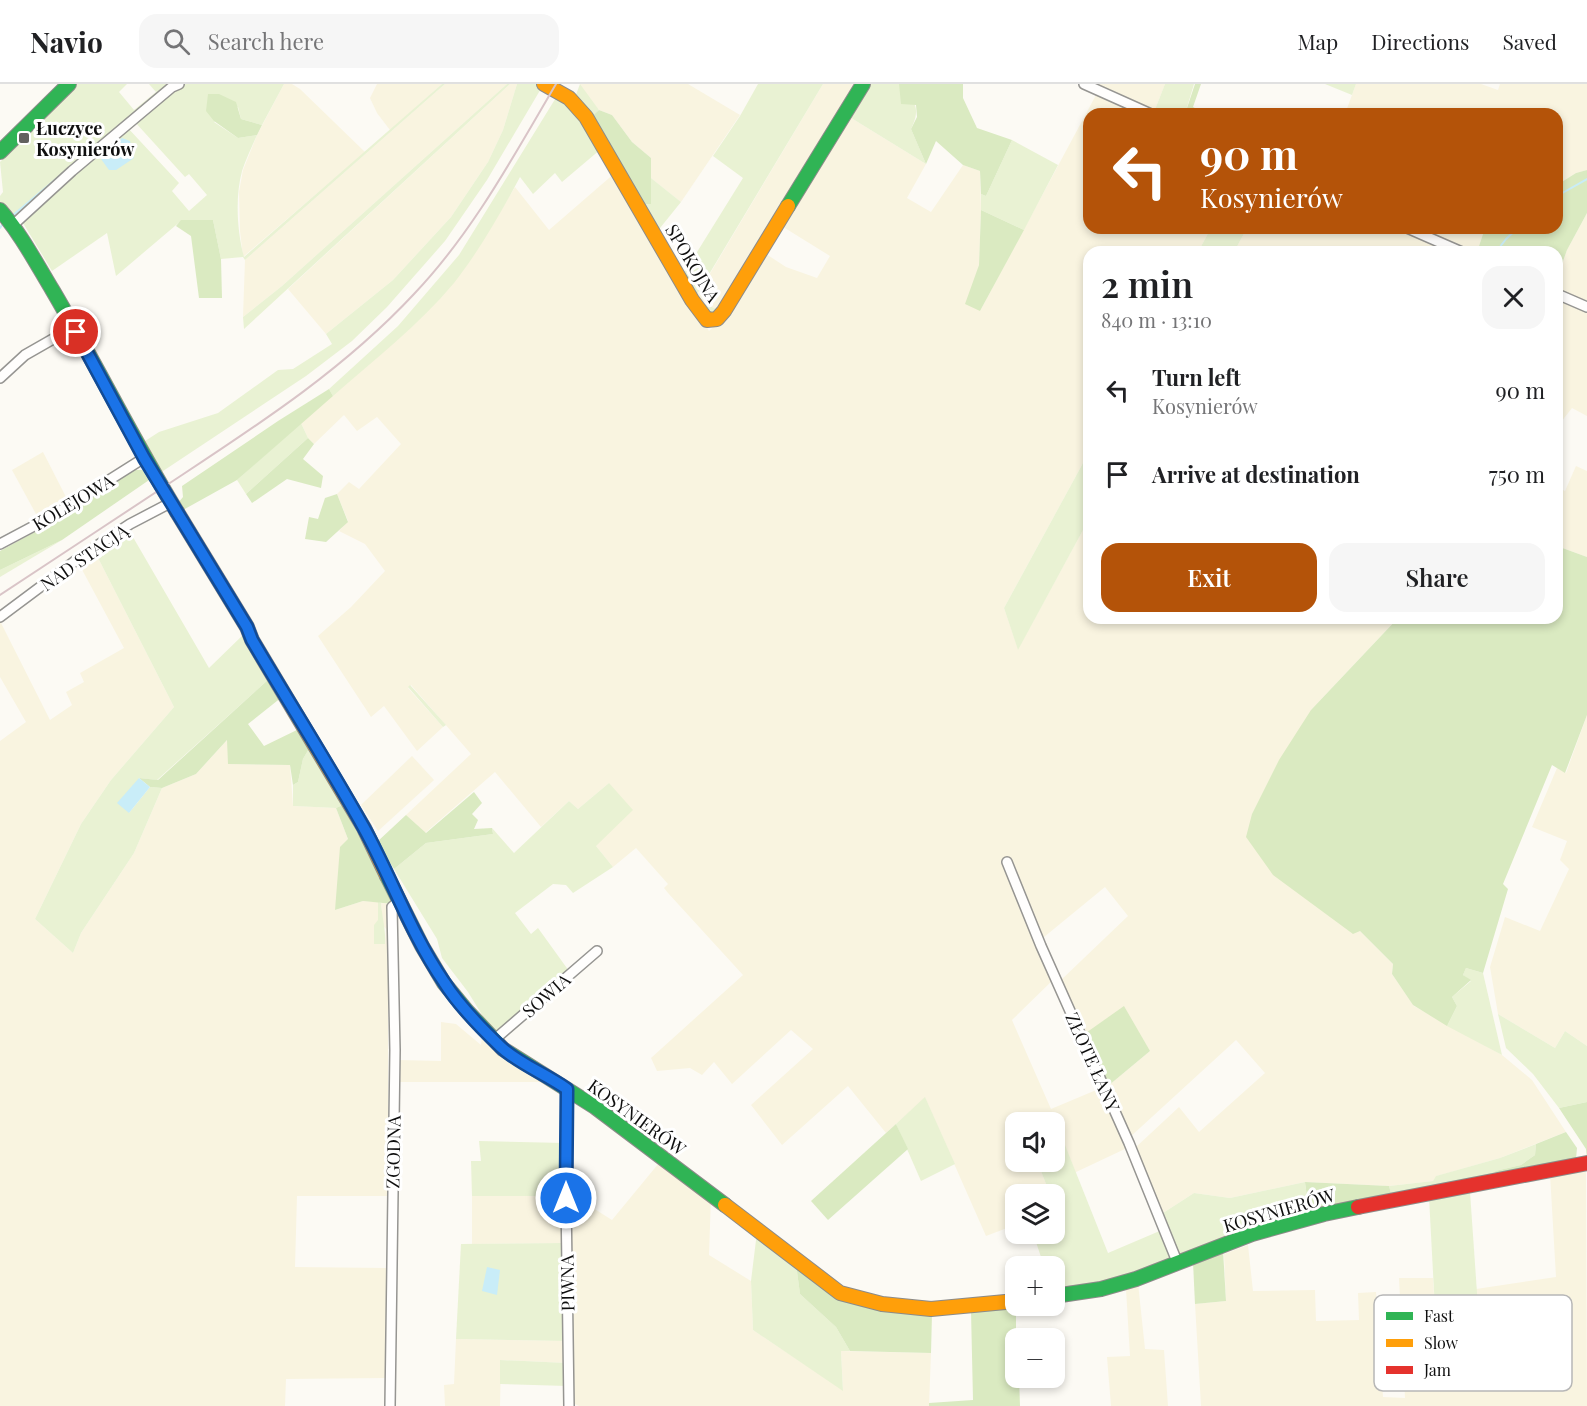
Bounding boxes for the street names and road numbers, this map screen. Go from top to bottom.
street label: SPOKOJNA [660,219,726,307]
street label: KOLEJOWA [28,468,119,536]
street label: NAD STACJĄ [35,518,133,596]
street label: SOWIA [517,967,576,1023]
street label: ZŁOTE ŁANY [1060,1009,1126,1116]
street label: KOSYNIERÓW [583,1073,691,1161]
street label: ZGODNA [380,1114,406,1189]
street label: KOSYNIERÓW [1220,1182,1338,1237]
street label: PIWNA [554,1254,579,1312]

